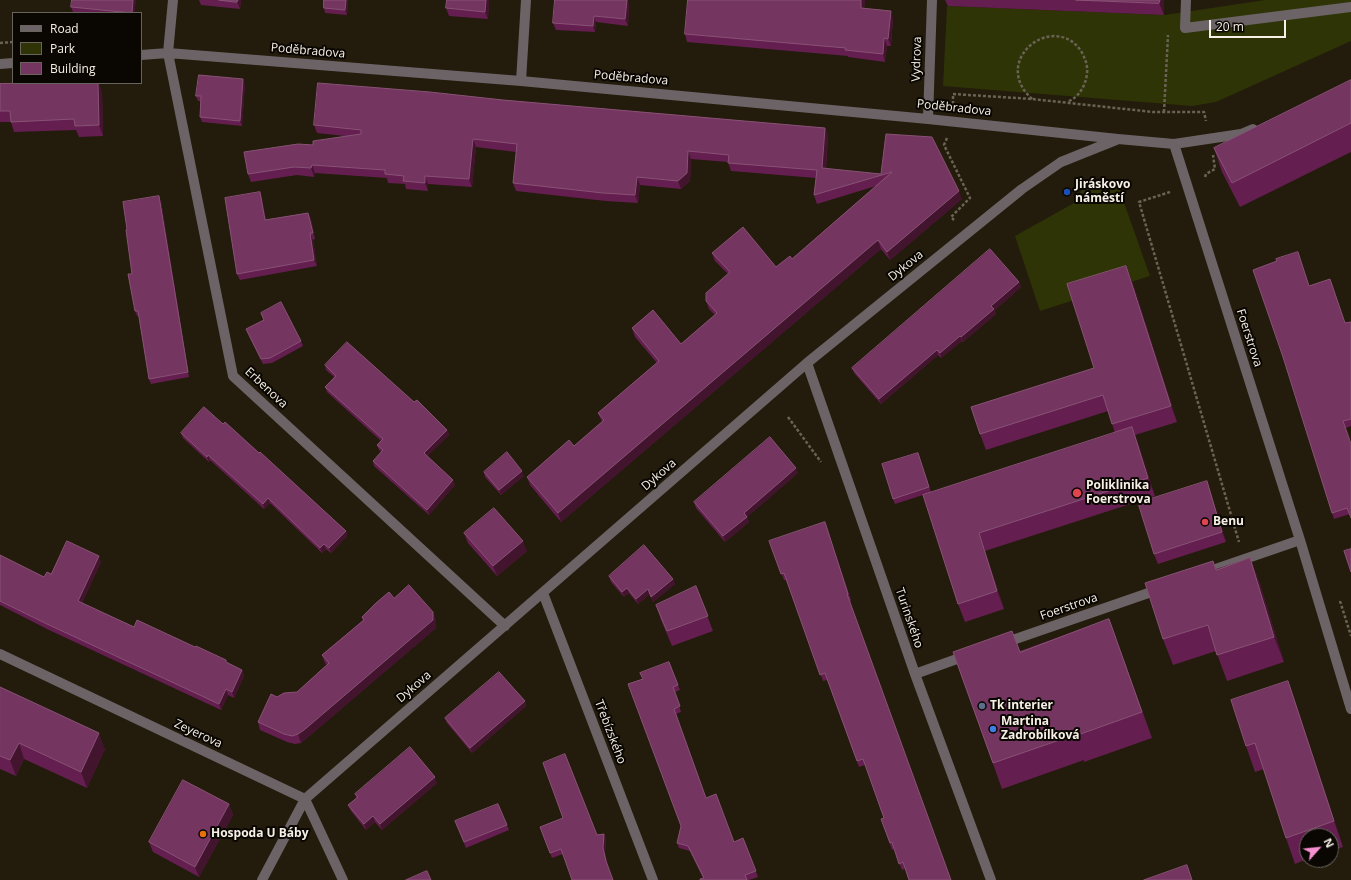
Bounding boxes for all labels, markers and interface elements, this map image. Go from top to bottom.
legend [12,12,142,84]
scale bar [1211,12,1288,38]
text: 20 m [1216,18,1244,35]
text: Road [50,20,79,37]
street label: Vydrova [909,36,925,82]
text: Park [50,40,75,57]
street label: Poděbradova [270,41,346,61]
text: Building [50,60,95,77]
street label: Poděbradova [593,68,669,88]
street label: Poděbradova [916,97,992,119]
place label: Jiráskovo náměstí [1075,178,1130,206]
marker: Jiráskovo náměstí [1062,187,1072,197]
street label: Dykova [886,248,926,284]
street label: Foerstrova [1233,307,1265,369]
street label: Erbenova [242,365,290,411]
street label: Dykova [639,456,679,494]
place label: Poliklinika Foerstrova [1086,479,1151,507]
marker: Poliklinika Foerstrova [1071,487,1083,499]
place label: Benu [1213,515,1244,529]
marker: Benu [1200,517,1210,527]
street label: Turinského [892,586,926,650]
street label: Foerstrova [1038,590,1100,624]
street label: Dykova [394,668,434,706]
street label: Třebízského [591,698,629,766]
place label: Tk interier [990,699,1053,713]
marker: Tk interier [977,701,987,711]
place label: Martina Zadrobílková [1001,715,1080,743]
street label: Zeyerova [172,717,224,751]
marker: Martina Zadrobílková [988,724,998,734]
place label: Hospoda U Báby [211,827,308,841]
north arrow [1299,828,1339,868]
marker: Hospoda U Báby [198,829,208,839]
text: N [1321,835,1338,850]

